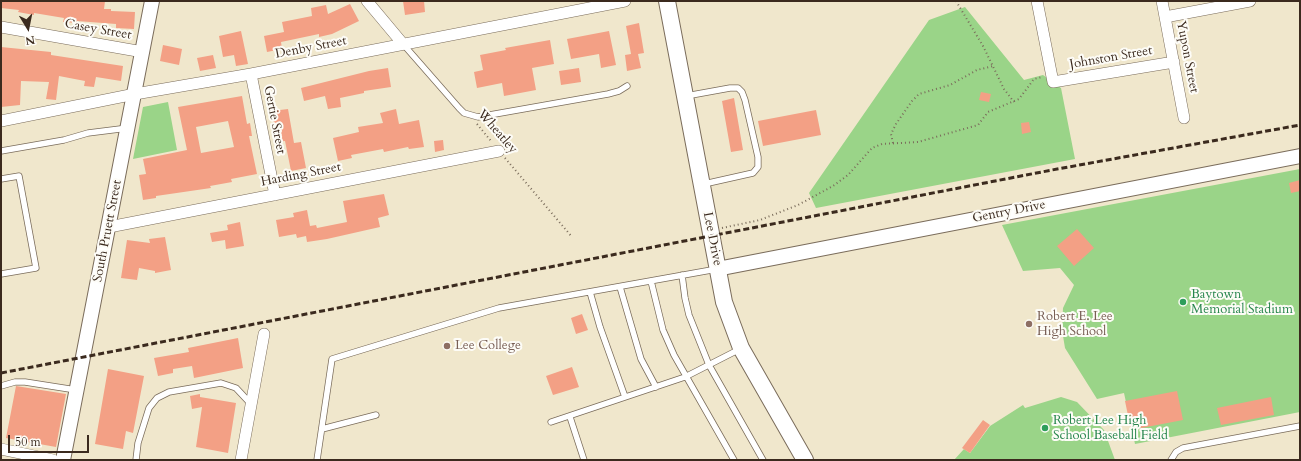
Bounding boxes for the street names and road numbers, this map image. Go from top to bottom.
street label: Casey Street [63,16,133,44]
street label: Yupon Street [1172,20,1202,94]
street label: Denby Street [274,33,348,63]
street label: Johnston Street [1068,43,1154,73]
street label: Gertie Street [260,84,288,156]
street label: Wheatley [474,107,520,157]
street label: Harding Street [260,160,342,190]
street label: South Pruett Street [90,179,126,283]
street label: Gentry Drive [971,197,1047,227]
street label: Lee Drive [699,211,725,267]

